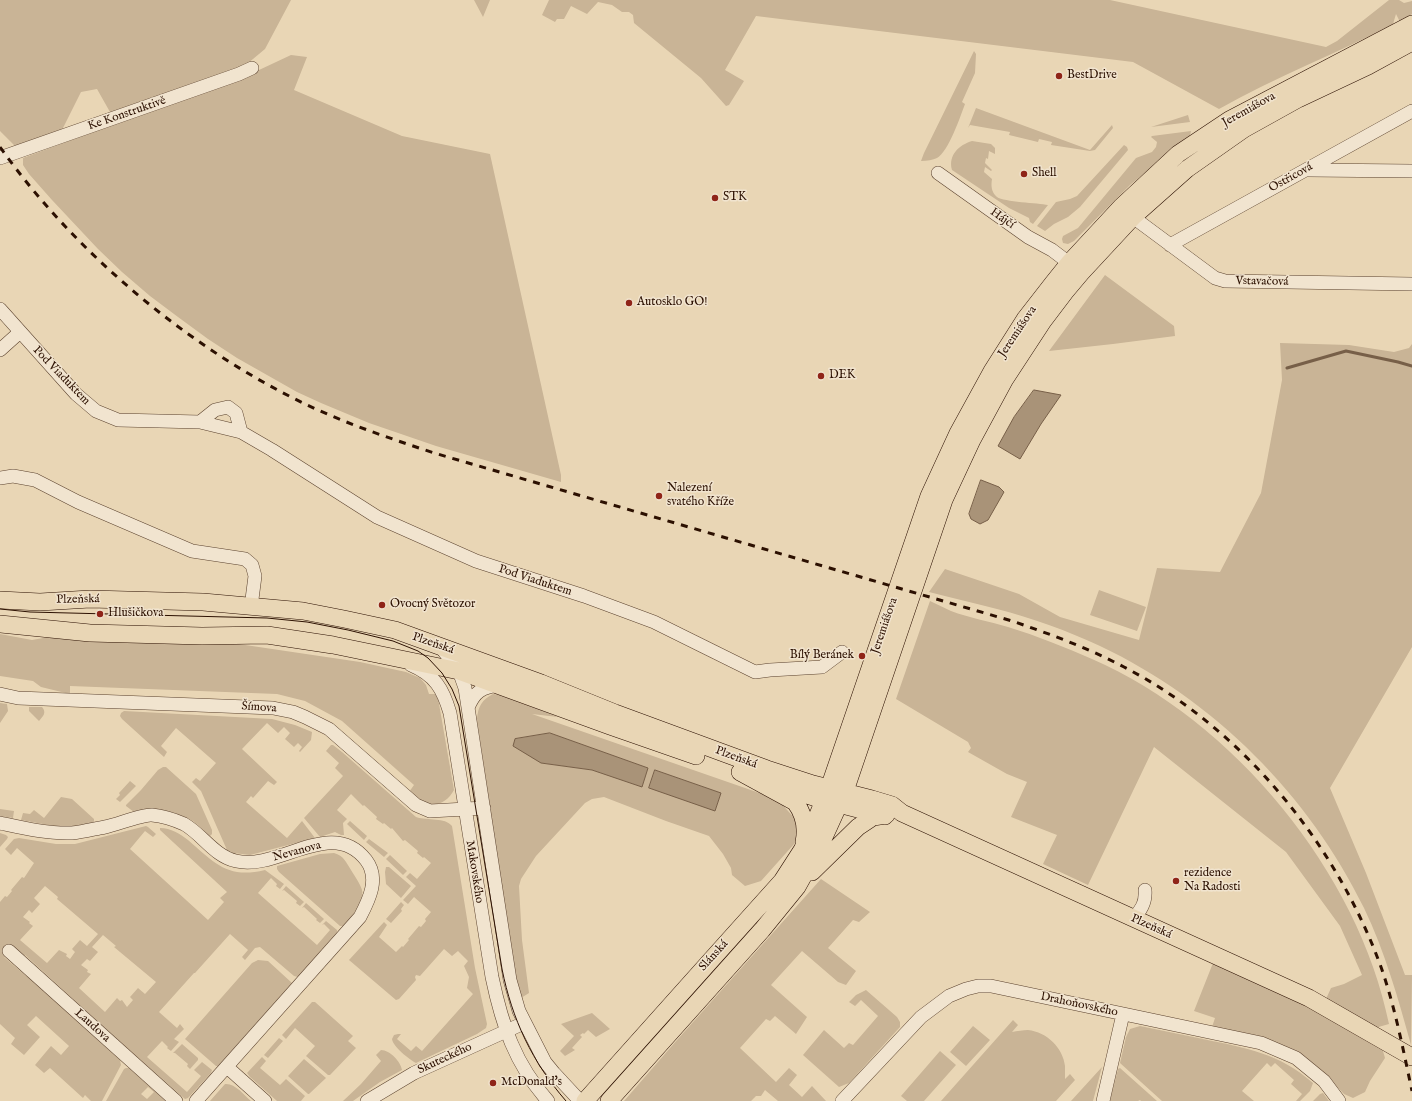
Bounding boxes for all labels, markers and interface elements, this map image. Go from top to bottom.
place label: BestDrive [1067,69,1117,83]
marker: BestDrive [1054,71,1064,81]
street label: Jeremiášova [1220,89,1278,131]
street label: Ke Konstruktivě [86,94,168,134]
street label: Ostřicová [1267,160,1315,196]
place label: Shell [1032,167,1057,181]
marker: Shell [1019,169,1029,179]
place label: STK [723,191,747,205]
marker: STK [710,193,720,203]
street label: Hájčí [987,205,1017,233]
street label: Vstavačová [1235,274,1289,290]
place label: Autosklo GO! [637,296,708,310]
marker: Autosklo GO! [624,298,634,308]
street label: Jeremiášova [996,304,1040,360]
street label: Pod Viaduktem [29,344,93,408]
place label: DEK [829,369,855,383]
marker: DEK [816,371,826,381]
place label: Nalezení svatého Kříže [667,482,734,510]
marker: Nalezení svatého Kříže [654,491,664,501]
street label: Pod Viaduktem [496,562,574,600]
street label: Plzeňská [56,592,100,608]
street label: Jeremiášova [869,596,901,656]
place label: Ovocný Světozor [390,598,475,612]
marker: Ovocný Světozor [377,600,387,610]
place label: Hlušičkova [108,607,163,621]
marker: Hlušičkova [95,609,105,619]
street label: Plzeňská [410,630,456,658]
place label: Bílý Beránek [790,649,854,663]
marker: Bílý Beránek [857,651,867,661]
street label: Šímova [241,700,277,716]
street label: Plzeňská [713,744,759,772]
street label: Nevanova [271,839,323,865]
street label: Makovského [462,840,486,904]
place label: rezidence Na Radosti [1184,867,1241,895]
marker: rezidence Na Radosti [1171,876,1181,886]
street label: Plzeňská [1128,912,1174,942]
street label: Slánská [696,937,732,975]
street label: Drahoňovského [1039,990,1119,1020]
street label: Laudova [71,1006,113,1046]
street label: Skuteckého [416,1040,474,1078]
place label: McDonald's [501,1076,562,1090]
marker: McDonald's [488,1078,498,1088]

